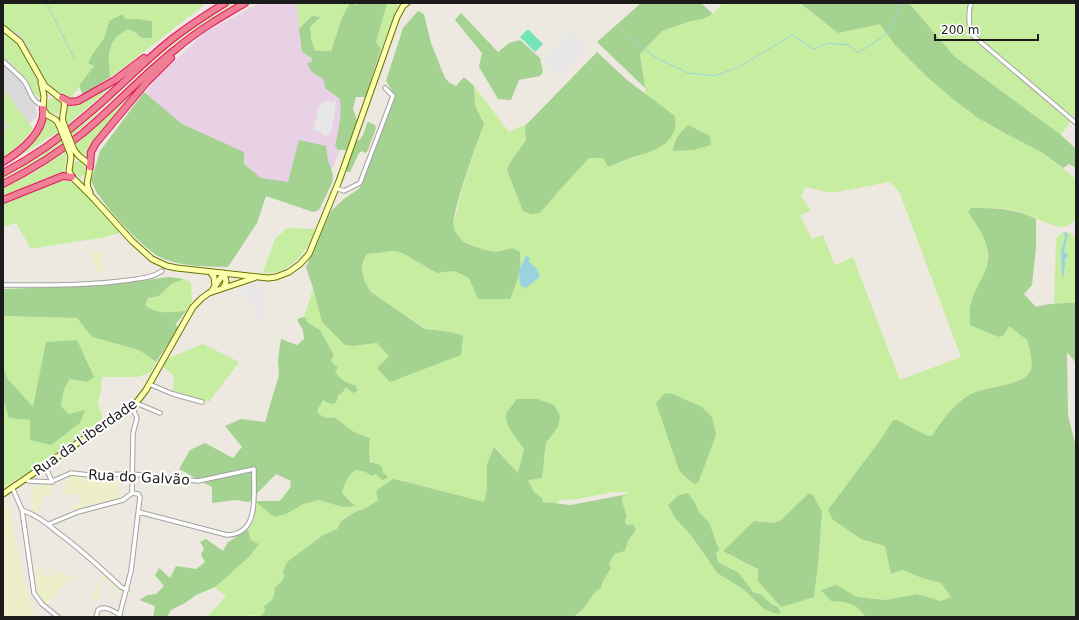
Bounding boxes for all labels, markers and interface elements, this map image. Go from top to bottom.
scale bar [935,16,1038,42]
text: 200 m [941,23,979,37]
street label: Rua da Liberdade [30,395,140,479]
street label: Rua do Galvão [88,466,190,488]

